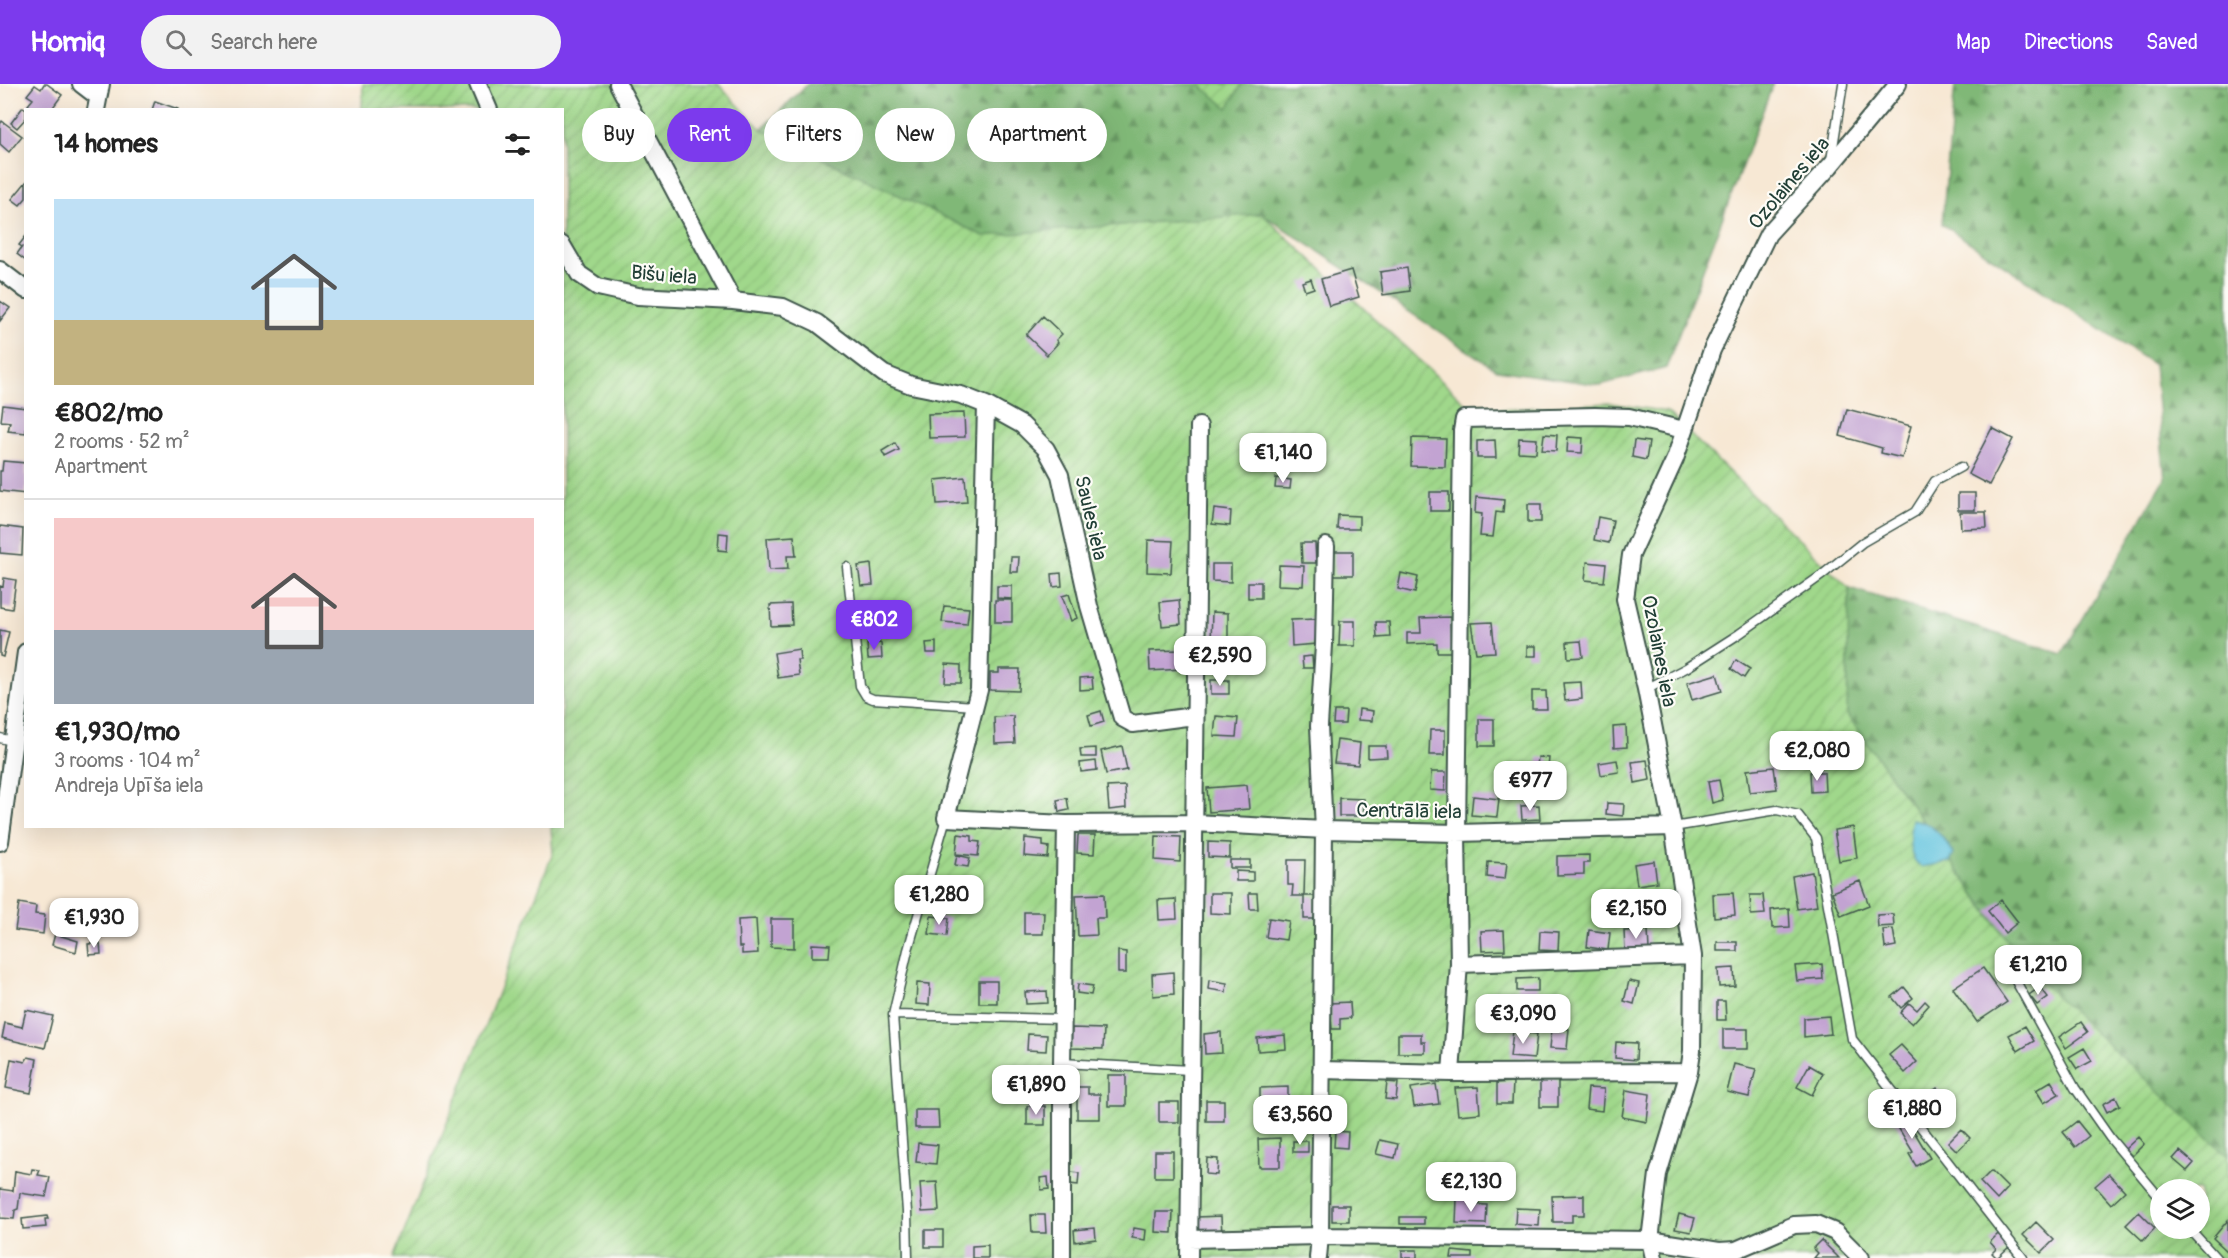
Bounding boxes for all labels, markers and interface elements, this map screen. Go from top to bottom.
search box [141,15,561,69]
text: Homiq [30,25,105,60]
icon: search [162,26,195,59]
text: Search here [210,28,317,56]
text: Map [1956,29,1991,56]
text: Directions [2024,29,2113,56]
text: Saved [2146,29,2198,56]
chip: Buy [582,108,655,162]
chip: Rent [667,108,752,162]
chip: Filters [764,108,863,162]
chip: New [875,108,955,162]
chip: Apartment [967,108,1107,162]
text: 14 homes [54,128,158,160]
icon: filters [501,128,534,161]
street label: Ozolaines iela [1743,132,1835,234]
icon: home [240,238,348,346]
street label: Bišu iela [630,260,698,290]
text: €802/mo [54,397,163,429]
text: 2 rooms · 52 m² [54,429,190,454]
pin: €1,140 [1234,433,1332,484]
text: €1,140 [1253,440,1313,465]
text: Apartment [54,454,147,479]
street label: Saules iela [1069,473,1113,563]
icon: home [240,557,348,665]
street label: Ozolaines iela [1636,593,1682,709]
pin: €802 [838,600,910,651]
text: €802 [850,607,898,632]
pin: €2,590 [1171,636,1269,687]
text: €2,590 [1188,643,1252,668]
text: €1,930/mo [54,716,180,748]
pin: €2,080 [1768,731,1866,782]
text: €2,080 [1784,738,1850,763]
text: 3 rooms · 104 m² [54,748,201,773]
pin: €977 [1494,761,1566,812]
text: €977 [1508,768,1552,793]
text: Andreja Upīša iela [54,773,203,798]
street label: Centrālā iela [1356,798,1462,824]
pin: €1,280 [890,875,988,926]
text: €1,280 [908,882,970,907]
pin: €2,150 [1587,889,1685,940]
text: €2,150 [1605,896,1667,921]
pin: €1,930 [45,898,143,949]
text: €1,930 [63,905,125,930]
pin: €1,210 [1989,945,2087,996]
text: €1,210 [2009,952,2067,977]
pin: €3,090 [1474,994,1572,1045]
text: €3,090 [1489,1001,1557,1026]
pin: €1,890 [987,1065,1085,1116]
text: €1,890 [1006,1072,1066,1097]
pin: €1,880 [1863,1089,1961,1140]
pin: €3,560 [1251,1095,1349,1146]
text: €1,880 [1882,1096,1942,1121]
text: €3,560 [1267,1102,1333,1127]
pin: €2,130 [1422,1162,1520,1213]
text: €2,130 [1440,1169,1502,1194]
map controls [2150,1179,2210,1239]
button: layers [2150,1179,2210,1239]

